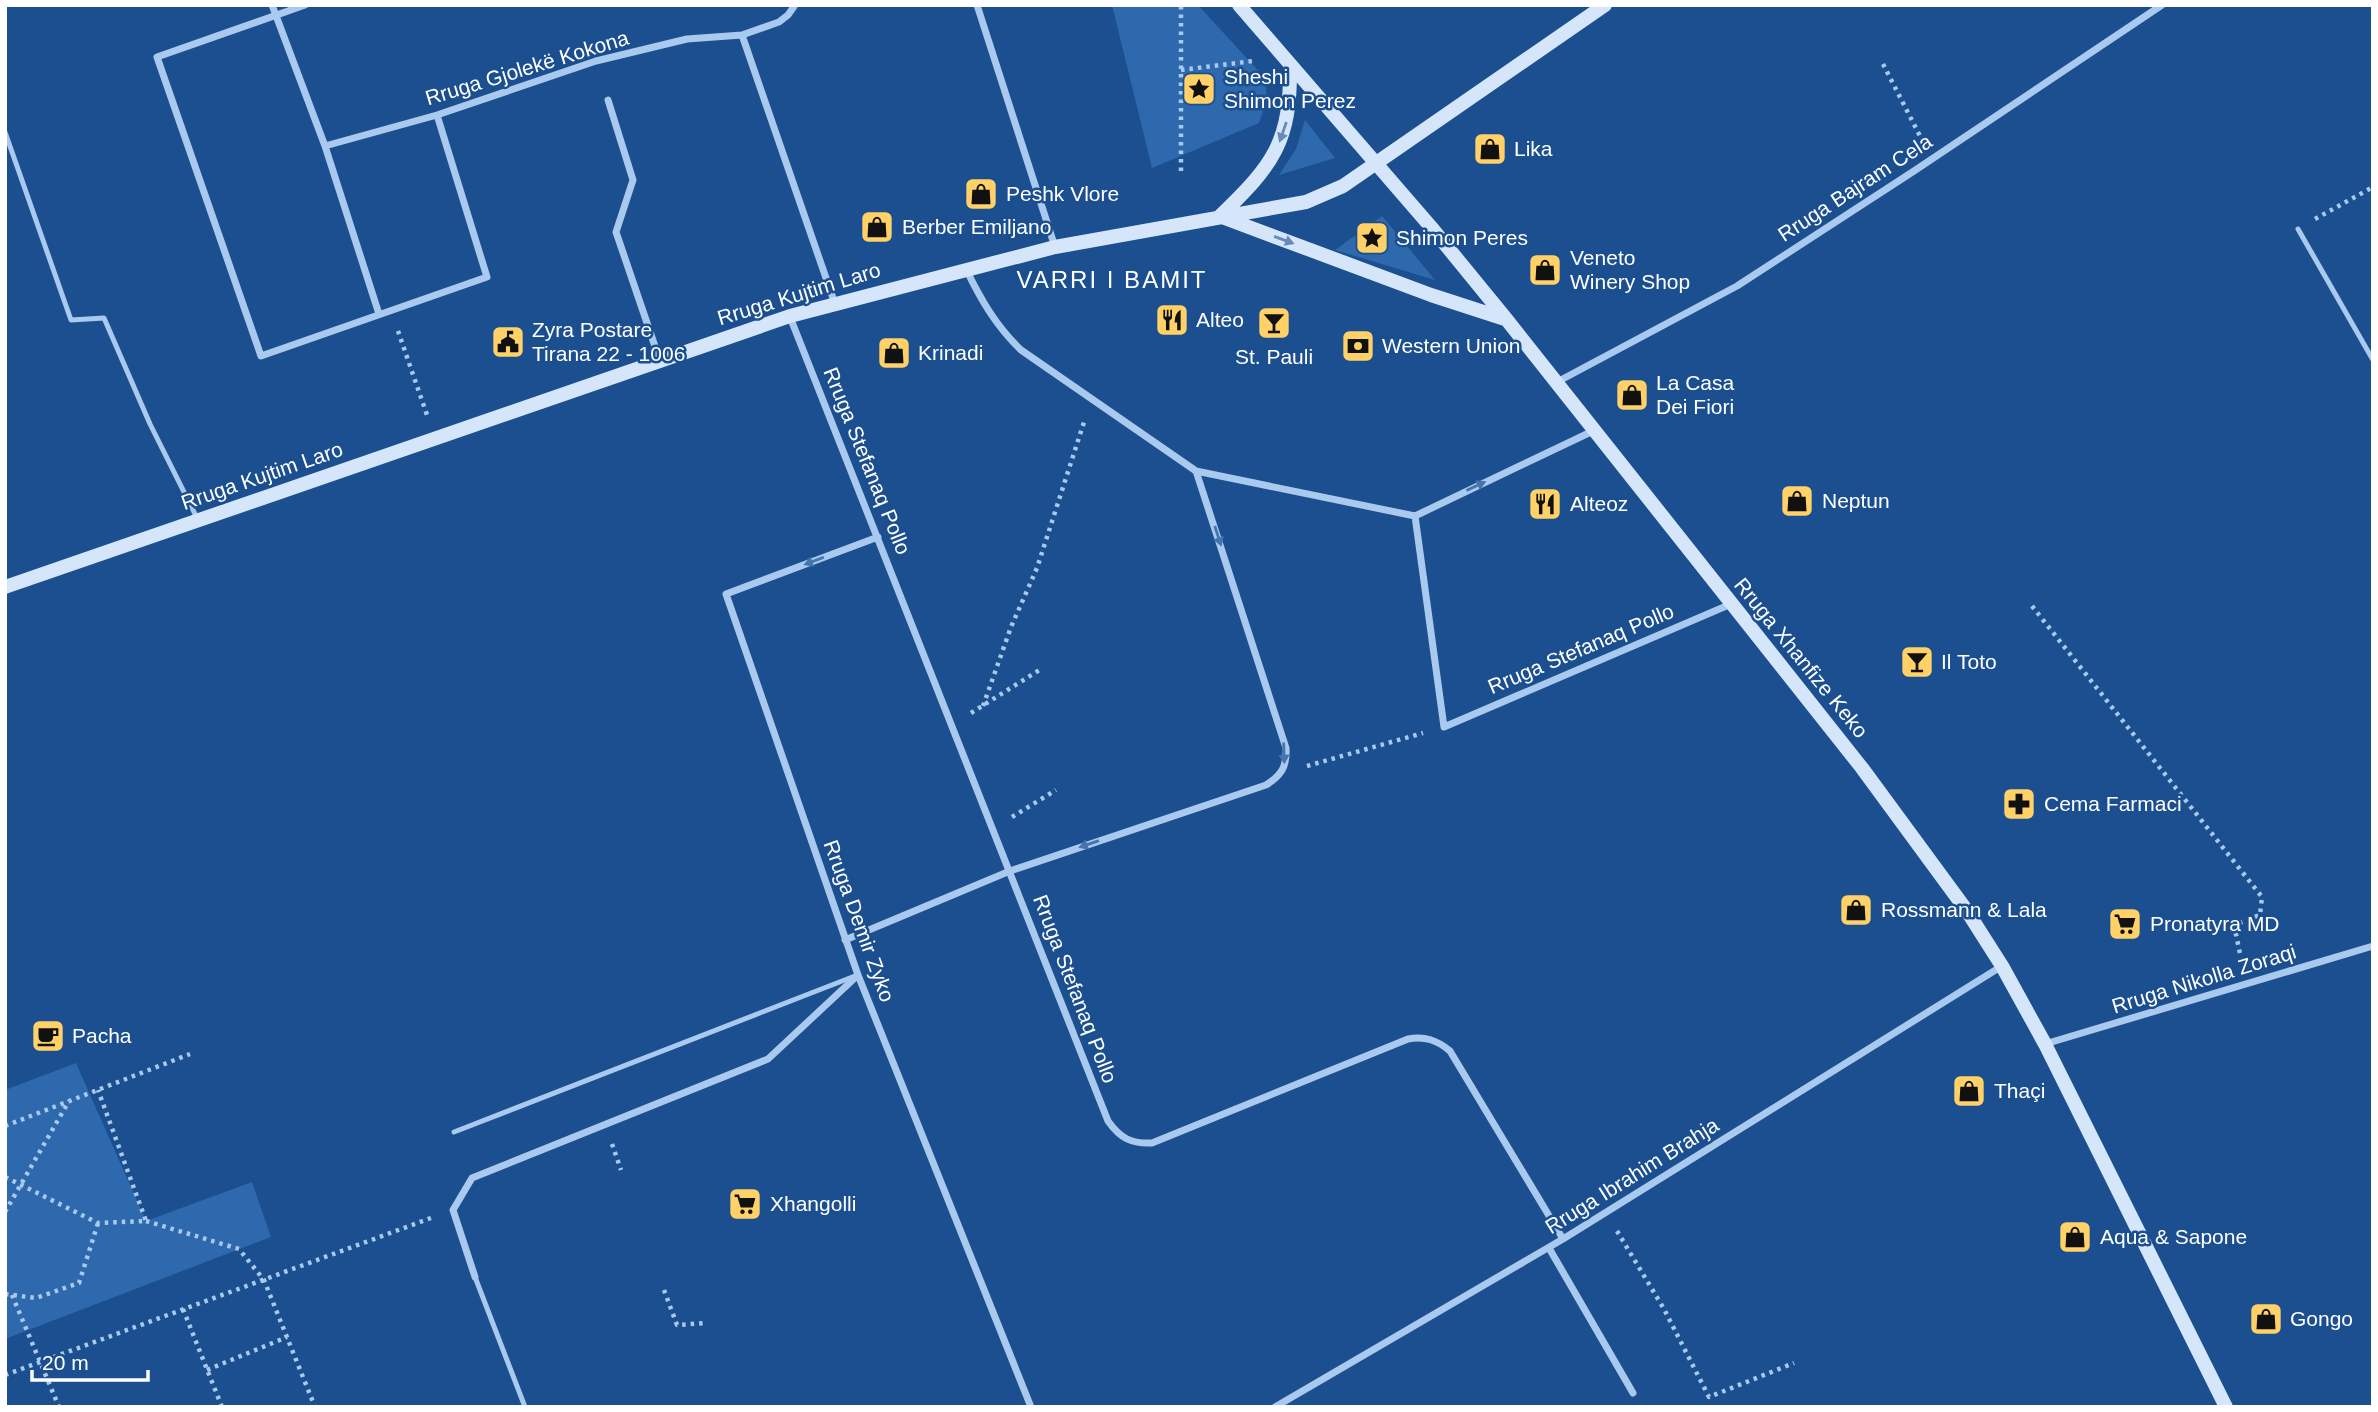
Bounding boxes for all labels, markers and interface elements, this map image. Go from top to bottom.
street label: Rruga Gjolekë Kokona [422,26,632,109]
place label: Sheshi Shimon Perez [1224,65,1356,112]
place icon: Sheshi Shimon Perez [1180,70,1218,108]
one-way arrow [1277,122,1288,143]
street label: Rruga Bajram Cela [1774,129,1936,246]
shop icon: Lika [1471,130,1509,168]
place label: Lika [1514,137,1553,160]
shop icon: Peshk Vlore [962,175,1000,213]
place label: Peshk Vlore [1006,182,1119,205]
shop icon: Berber Emiljano [858,208,896,246]
place label: Berber Emiljano [902,215,1051,238]
place icon: Shimon Peres [1353,219,1391,257]
place label: Shimon Peres [1396,226,1528,249]
one-way arrow [1274,235,1295,246]
place label: Veneto Winery Shop [1570,246,1690,293]
shop icon: Veneto Winery Shop [1526,251,1564,289]
street label: Rruga Kujtim Laro [715,258,883,329]
district label: VARRI I BAMIT [1017,266,1207,293]
restaurant icon: Alteo [1153,301,1191,339]
bar icon: St. Pauli [1255,304,1293,342]
place label: Alteo [1196,308,1244,331]
place label: Zyra Postare Tirana 22 - 1006 [532,318,685,365]
public building icon: Zyra Postare Tirana 22 - 1006 [489,323,527,361]
bank icon: Western Union [1339,327,1377,365]
shop icon: Krinadi [875,334,913,372]
place label: Western Union [1382,334,1521,357]
place label: Krinadi [918,341,983,364]
place label: St. Pauli [1235,345,1313,368]
street label: Rruga Stefanaq Pollo [819,364,916,558]
place label: La Casa Dei Fiori [1656,371,1735,418]
shop icon: La Casa Dei Fiori [1613,376,1651,414]
street label: Rruga Kujtim Laro [178,437,346,514]
one-way arrow [1466,481,1486,492]
shop icon: Neptun [1778,482,1816,520]
restaurant icon: Alteoz [1526,485,1564,523]
place label: Neptun [1822,489,1890,512]
place label: Alteoz [1570,492,1628,515]
one-way arrow [1213,526,1224,547]
one-way arrow [804,556,825,567]
street label: Rruga Xhanfize Keko [1730,573,1873,742]
street label: Rruga Stefanaq Pollo [1484,599,1677,698]
bar icon: Il Toto [1898,643,1936,681]
place label: Il Toto [1941,650,1997,673]
one-way arrow [1279,742,1290,764]
pharmacy icon: Cema Farmaci [2000,785,2038,823]
place label: Cema Farmaci [2044,792,2182,815]
street label: Rruga Demir Zyko [820,837,899,1005]
one-way arrow [1078,839,1099,850]
shop icon: Rossmann & Lala [1837,891,1875,929]
street label: Rruga Stefanaq Pollo [1029,892,1122,1086]
place label: Rossmann & Lala [1881,898,2047,921]
supermarket icon: Pronatyra MD [2106,905,2144,943]
place label: Pronatyra MD [2150,912,2280,935]
street label: Rruga Nikolla Zoraqi [2109,940,2299,1018]
cafe icon: Pacha [29,1017,67,1055]
place label: Pacha [72,1024,132,1047]
shop icon: Thaçi [1950,1072,1988,1110]
place label: Thaçi [1994,1079,2045,1102]
street label: Rruga Ibrahim Brahja [1541,1113,1723,1238]
supermarket icon: Xhangolli [726,1185,764,1223]
place label: Xhangolli [770,1192,856,1215]
shop icon: Aqua & Sapone [2056,1218,2094,1256]
place label: Aqua & Sapone [2100,1225,2247,1248]
shop icon: Gongo [2247,1300,2285,1338]
place label: Gongo [2290,1307,2353,1330]
scale bar [32,1338,147,1382]
text: 20 m [42,1351,89,1374]

